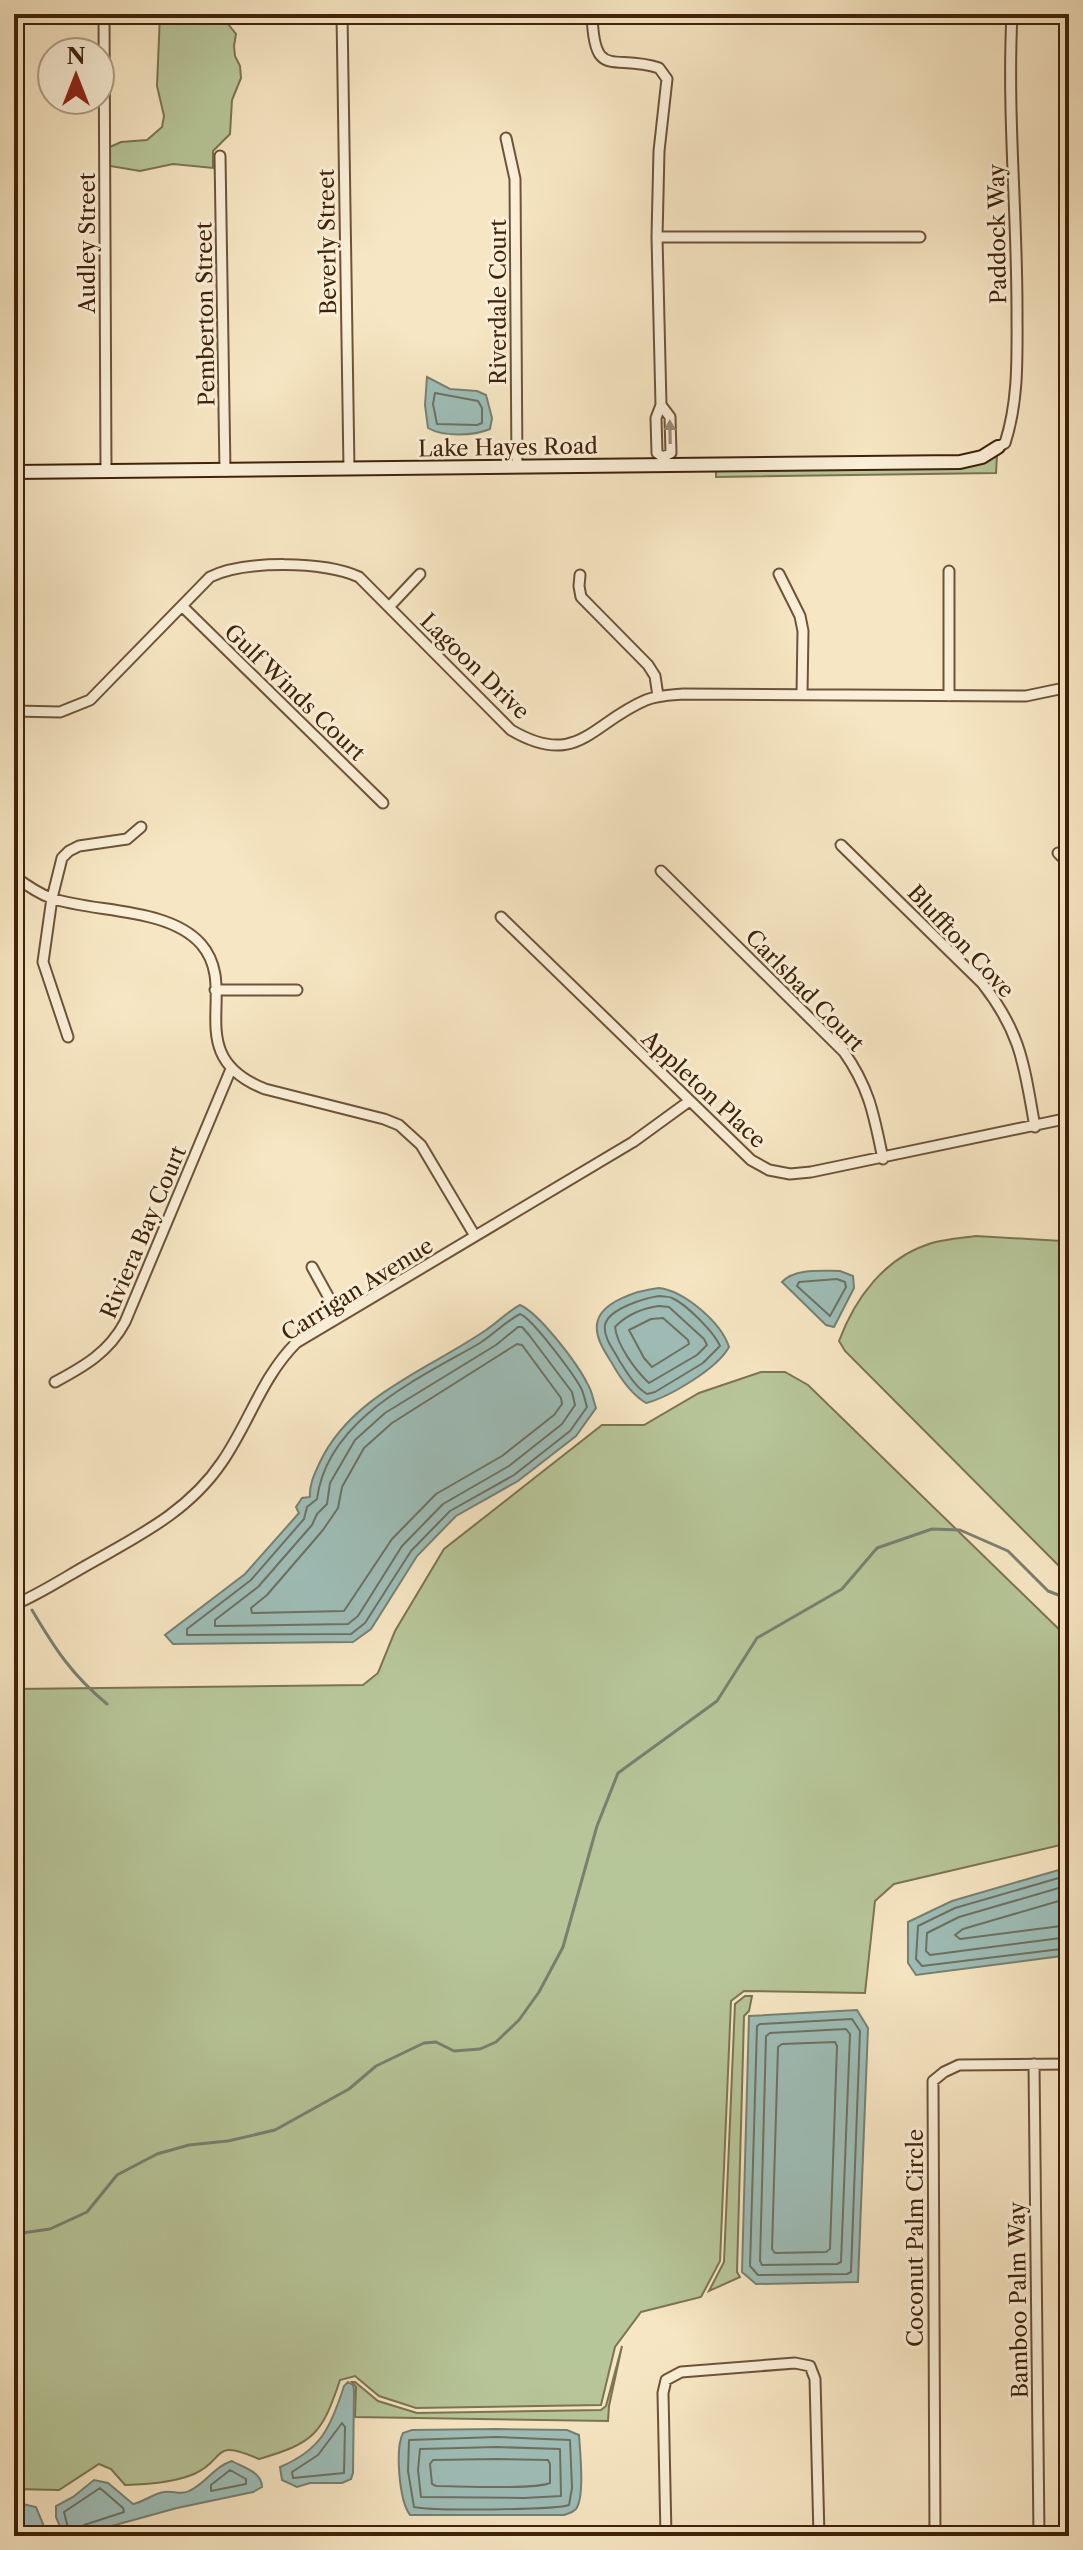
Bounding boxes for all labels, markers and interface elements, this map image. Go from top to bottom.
north arrow [36,36,116,116]
text: N [66,43,86,70]
street label: Paddock Way [983,163,1012,304]
street label: Beverly Street [313,168,342,315]
street label: Audley Street [74,172,101,315]
street label: Riverdale Court [485,219,512,385]
street label: Pemberton Street [190,221,221,407]
one-way arrow [664,419,676,444]
street label: Lake Hayes Road [418,432,598,463]
street label: Lagoon Drive [414,608,535,725]
street label: Gulf Winds Court [219,618,371,767]
street label: Bluffton Cove [902,879,1020,1003]
street label: Carlsbad Court [740,924,870,1057]
street label: Appleton Place [635,1024,771,1154]
street label: Riviera Bay Court [95,1142,192,1322]
street label: Carrigan Avenue [276,1232,438,1347]
street label: Coconut Palm Circle [902,2129,929,2347]
street label: Bamboo Palm Way [1003,2201,1034,2399]

